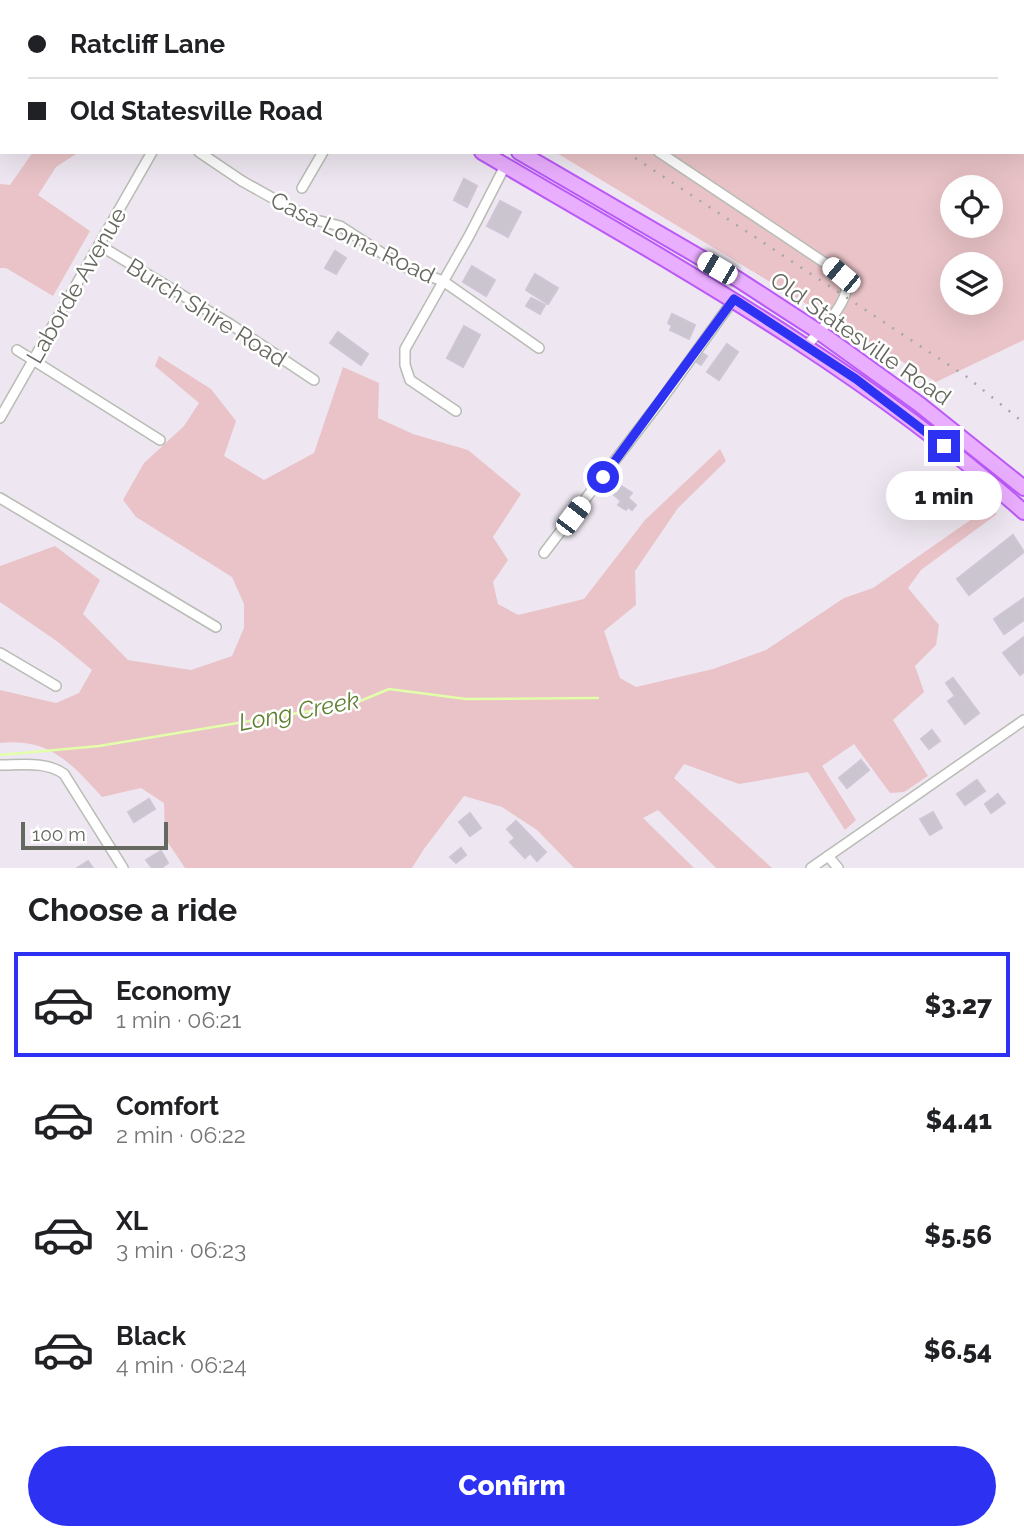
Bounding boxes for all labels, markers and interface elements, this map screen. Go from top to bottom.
text: Ratcliff Lane [70,29,225,59]
text: Old Statesville Road [70,96,323,126]
map controls [940,175,1003,315]
button: locate [940,175,1003,238]
street label: Casa Loma Road [266,186,440,288]
street label: Laborde Avenue [20,202,132,368]
car [694,248,741,288]
street label: Burch Shire Road [122,252,292,372]
button: layers [940,252,1003,315]
car [819,253,864,297]
street label: Old Statesville Road [766,266,956,410]
route end [928,430,960,462]
route start [587,461,619,493]
callout: 1 min [886,471,1002,520]
text: 1 min [914,482,974,509]
car [552,493,595,539]
water label: Long Creek [236,685,362,737]
scale bar [21,819,168,851]
text: 100 m [32,823,86,845]
text: Choose a ride [28,891,237,928]
icon: car [32,973,95,1036]
text: Economy [116,976,231,1006]
text: $3.27 [924,990,992,1020]
text: 1 min · 06:21 [116,1006,241,1033]
icon: car [32,1088,95,1151]
text: Comfort [116,1091,219,1121]
text: $4.41 [926,1105,992,1135]
text: 2 min · 06:22 [116,1121,246,1148]
icon: car [32,1203,95,1266]
text: XL [116,1206,148,1236]
text: $5.56 [924,1220,992,1250]
text: 3 min · 06:23 [116,1236,246,1263]
icon: car [32,1318,95,1381]
text: Black [116,1321,186,1351]
text: $6.54 [924,1335,992,1365]
text: 4 min · 06:24 [116,1351,247,1378]
button: Confirm [28,1446,996,1526]

